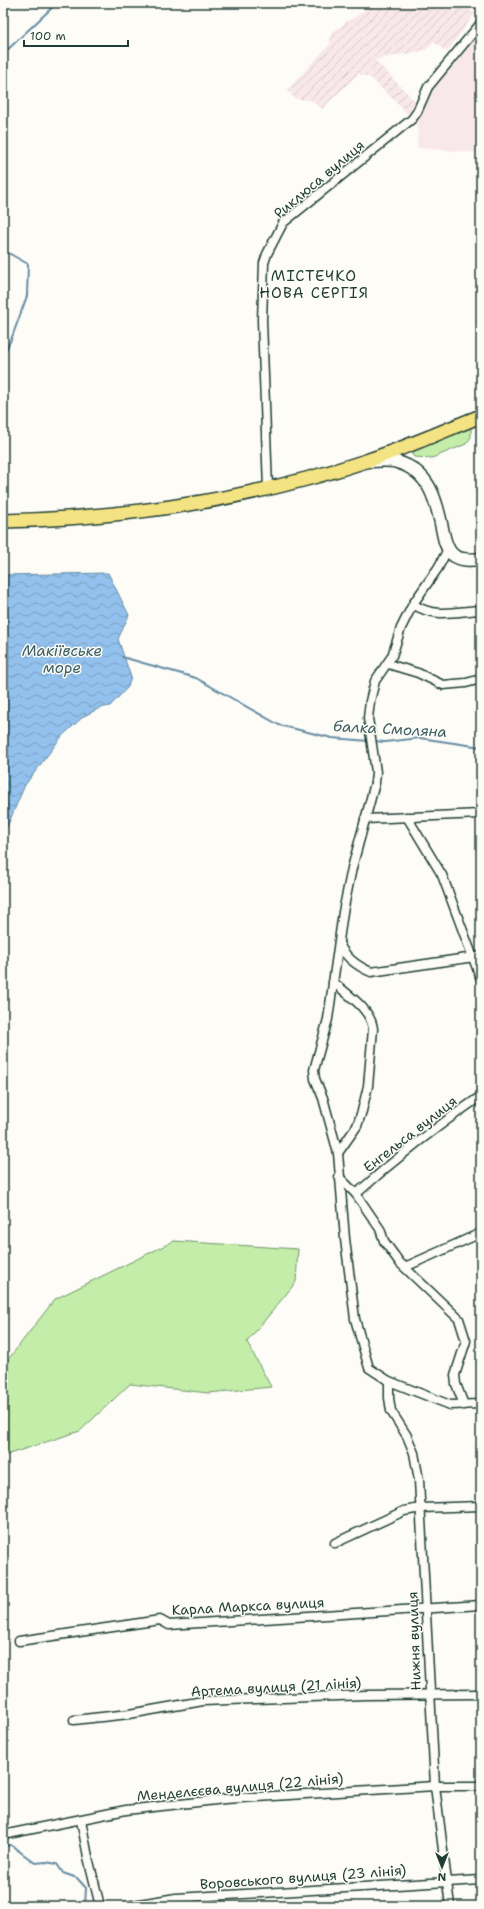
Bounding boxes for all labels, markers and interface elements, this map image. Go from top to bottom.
scale bar [24,22,128,48]
text: 100 m [30,28,66,44]
street label: Риклюса вулиця [270,136,368,222]
district label: МІСТЕЧКО НОВА СЕРГІЯ [259,266,369,303]
water label: Макіївське море [22,641,102,678]
water label: балка Смоляна [333,716,447,742]
street label: Енгельса вулиця [360,1092,460,1176]
street label: Нижня вулиця [403,1591,425,1691]
street label: Карла Маркса вулиця [171,1593,325,1619]
street label: Артема вулиця (21 лiнiя) [190,1674,362,1700]
street label: Менделєєва вулиця (22 лiнiя) [136,1769,344,1805]
north arrow [422,1847,462,1887]
street label: Воровського вулиця (23 лiнiя) [199,1861,407,1893]
text: N [437,1869,446,1884]

